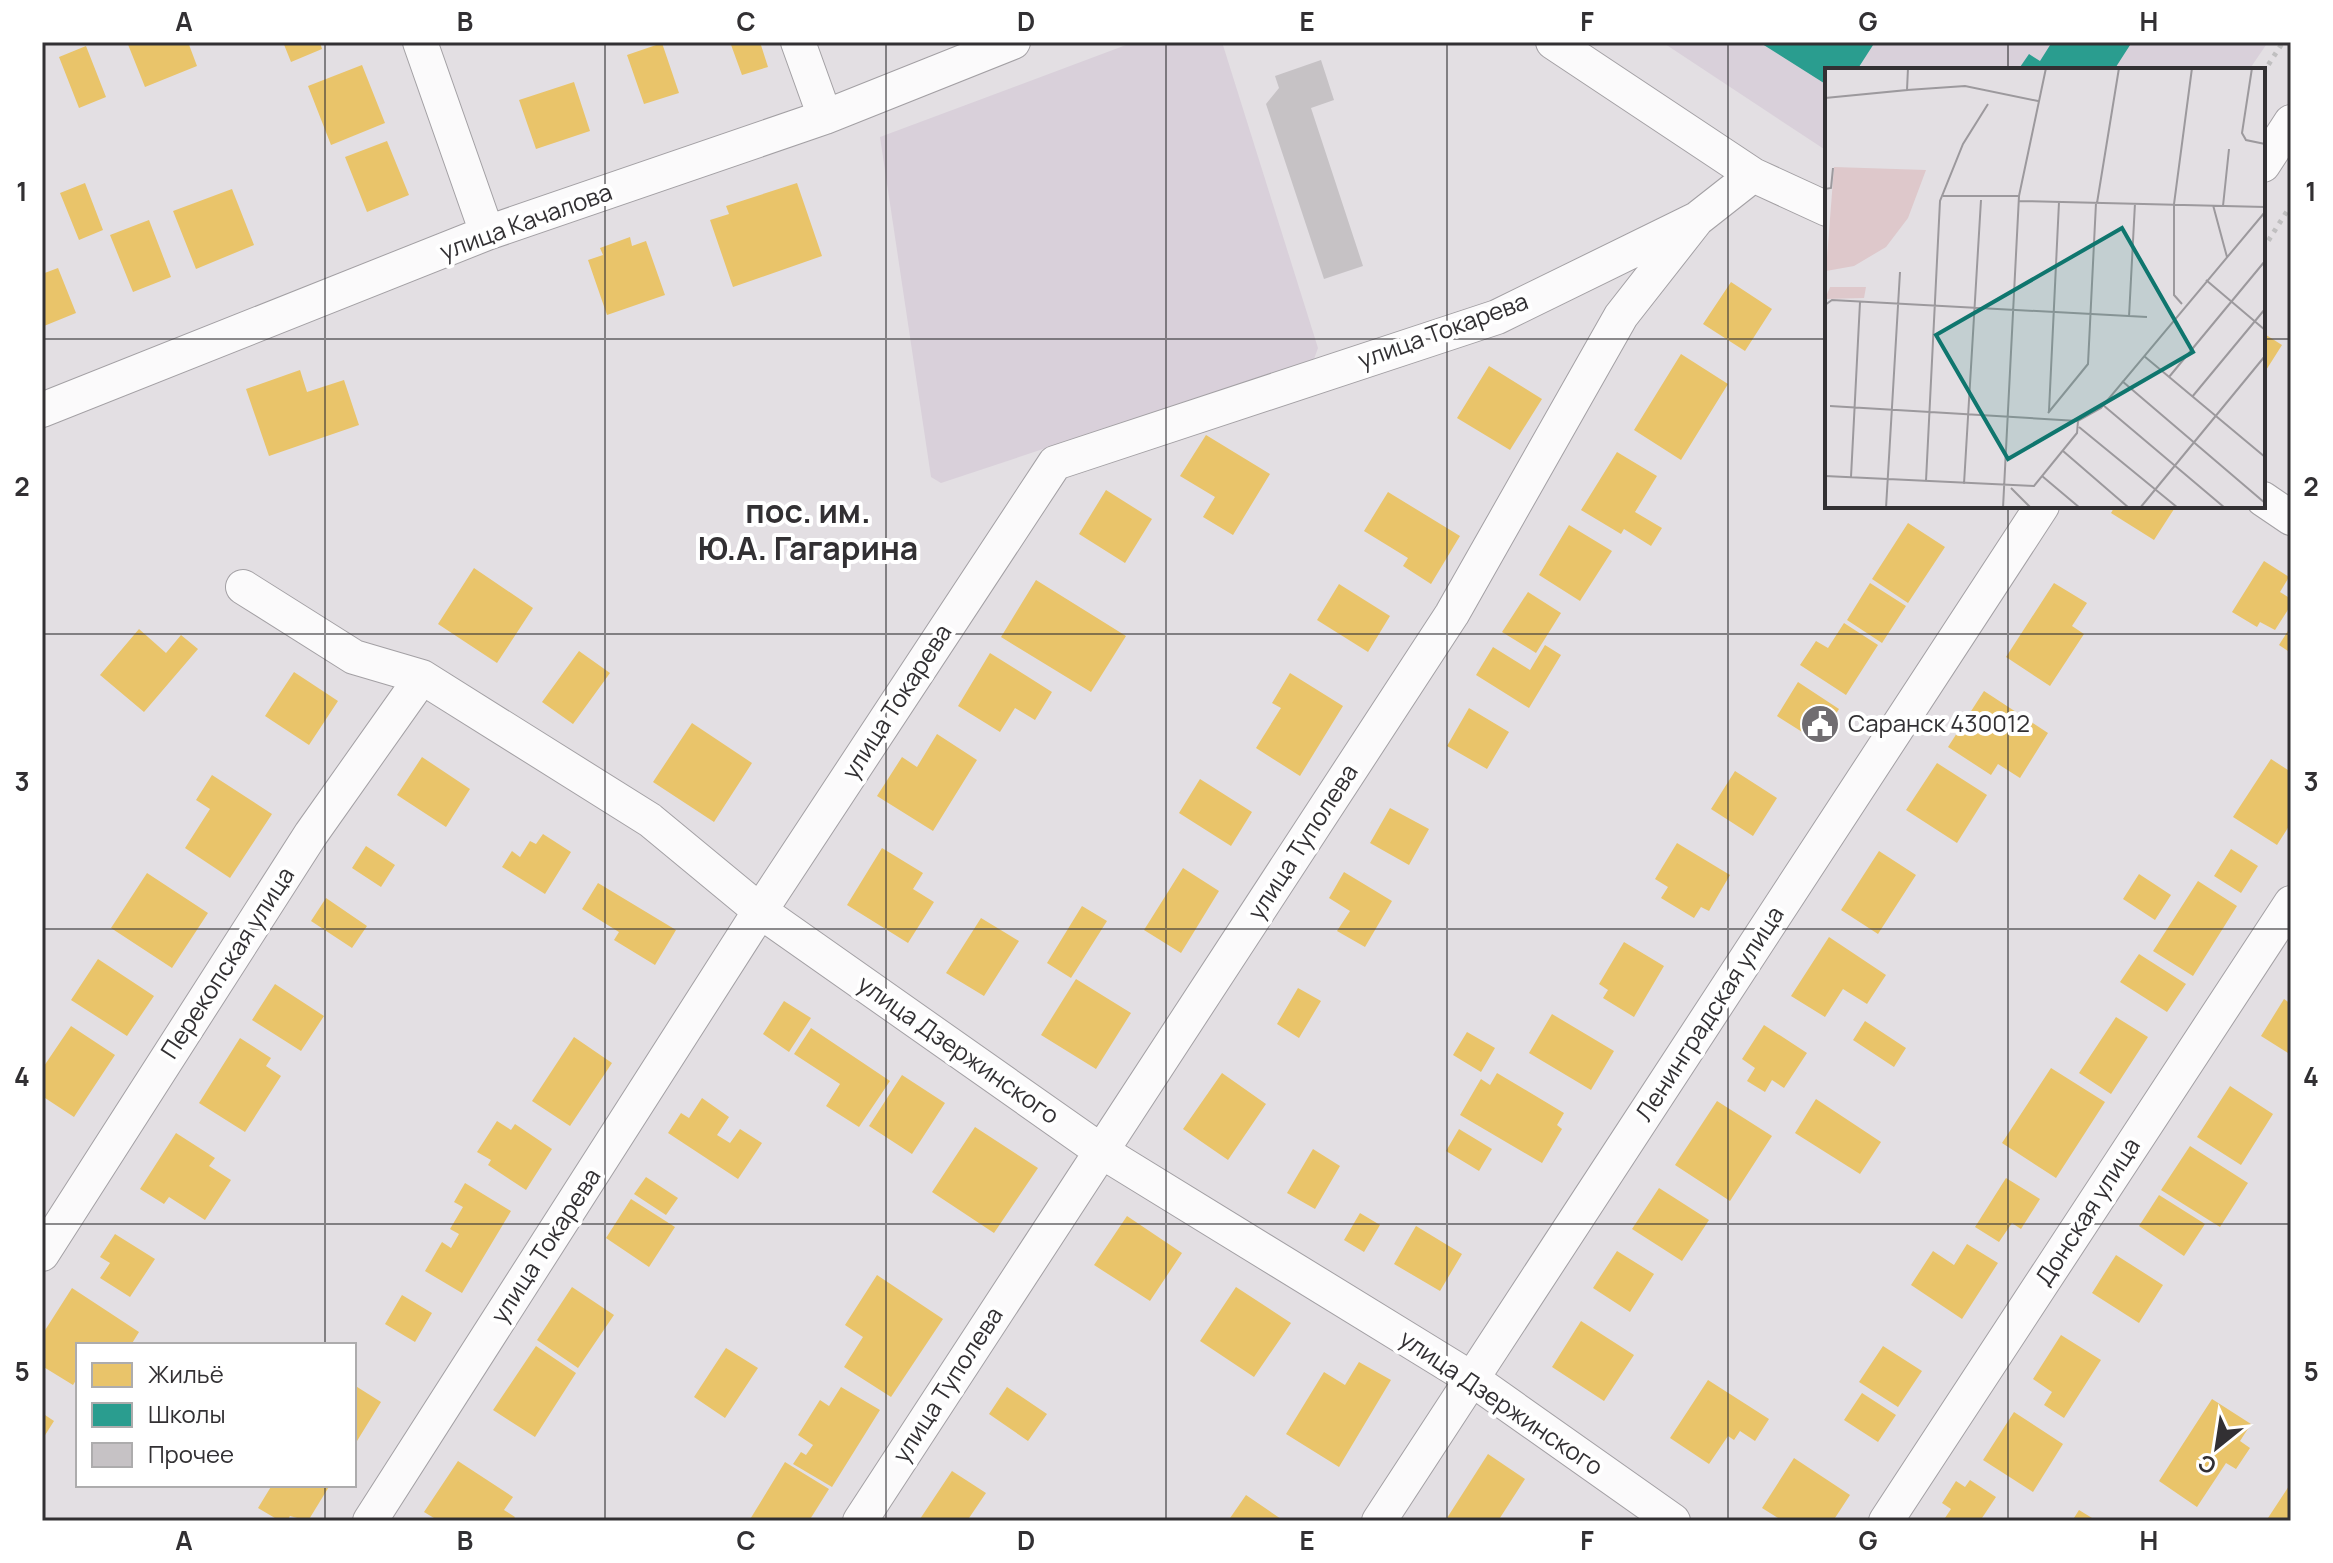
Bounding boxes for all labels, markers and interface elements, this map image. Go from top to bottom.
text: A [175,3,193,39]
text: B [457,3,473,39]
text: C [736,3,756,39]
text: D [1017,3,1035,39]
text: E [1299,3,1315,39]
text: F [1580,3,1594,39]
text: G [1858,3,1878,39]
text: H [2140,3,2158,39]
inset map [1825,68,2265,508]
text: 1 [16,173,28,209]
text: 1 [2305,173,2317,209]
street label: улица Качалова [435,174,616,267]
street label: улица Токарева [1353,283,1532,376]
text: 2 [14,468,30,504]
text: 2 [2303,468,2319,504]
district label: пос. им. Ю.А. Гагарина [698,489,918,570]
street label: улица Токарева [833,617,958,785]
public building icon: Саранск 430012 [1799,703,1841,745]
place label: Саранск 430012 [1848,706,2030,739]
street label: улица Туполева [1239,757,1365,926]
text: 3 [14,763,30,799]
text: 3 [2303,763,2319,799]
street label: Перекопская улица [152,860,301,1065]
street label: Ленинградская улица [1627,899,1791,1127]
street label: улица Дзержинского [851,967,1066,1131]
text: 4 [14,1058,30,1094]
text: 4 [2303,1058,2319,1094]
street label: Донская улица [2026,1131,2147,1292]
street label: улица Токарева [482,1161,607,1329]
street label: улица Туполева [884,1300,1010,1469]
street label: улица Дзержинского [1394,1321,1610,1482]
legend [76,1343,356,1487]
text: 5 [14,1353,30,1389]
text: 5 [2303,1353,2319,1389]
text: Жильё [148,1357,224,1390]
text: Школы [148,1397,226,1430]
north arrow [2177,1407,2257,1487]
text: Прочее [148,1437,234,1470]
text: С [2192,1447,2222,1481]
text: A [175,1522,193,1558]
text: B [457,1522,473,1558]
text: C [736,1522,756,1558]
text: D [1017,1522,1035,1558]
text: E [1299,1522,1315,1558]
text: F [1580,1522,1594,1558]
text: G [1858,1522,1878,1558]
text: H [2140,1522,2158,1558]

